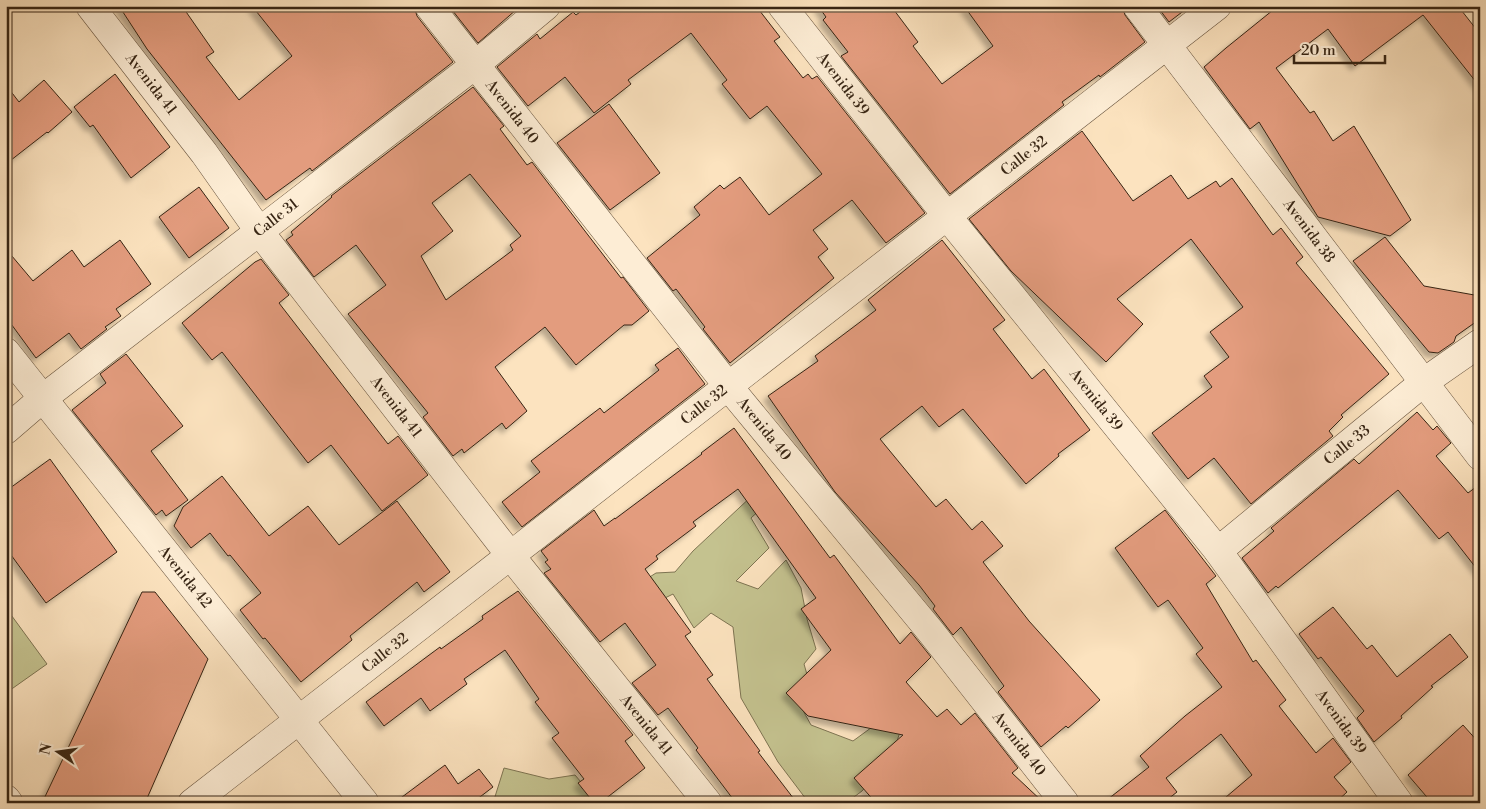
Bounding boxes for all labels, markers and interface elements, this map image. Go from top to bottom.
scale bar [1294,32,1385,64]
text: 20 m [1301,41,1336,60]
street label: Avenida 39 [812,48,874,119]
street label: Avenida 41 [120,49,181,119]
street label: Avenida 40 [480,75,543,148]
street label: Calle 32 [997,132,1051,180]
street label: Calle 31 [250,194,303,241]
street label: Avenida 38 [1278,195,1339,267]
street label: Avenida 39 [1064,364,1127,435]
street label: Avenida 41 [365,372,426,442]
street label: Calle 32 [677,381,731,429]
street label: Avenida 40 [732,393,795,465]
street label: Calle 33 [1320,421,1374,469]
street label: Avenida 42 [153,541,216,612]
street label: Calle 32 [358,629,412,677]
street label: Avenida 39 [1311,685,1371,758]
street label: Avenida 41 [615,690,677,760]
street label: Avenida 40 [987,707,1050,780]
north arrow [32,726,82,776]
text: N [36,742,56,757]

